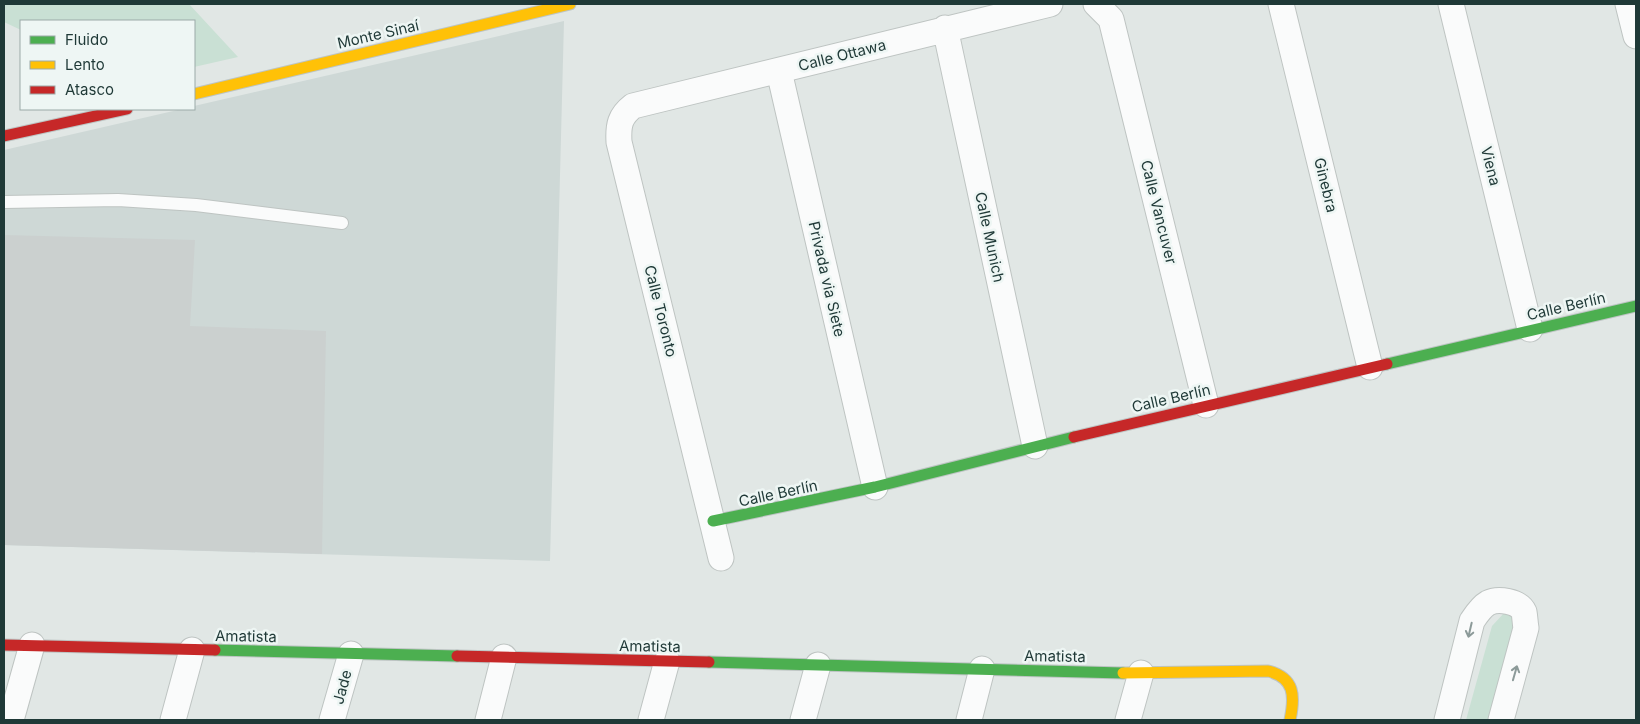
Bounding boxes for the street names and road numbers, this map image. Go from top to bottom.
street label: Monte Sinaí [335,15,421,53]
street label: Calle Ottawa [796,35,888,75]
street label: Viena [1477,144,1505,188]
street label: Ginebra [1310,156,1342,214]
street label: Calle Vancuver [1137,158,1181,266]
street label: Calle Munich [971,190,1009,284]
street label: Privada via Siete [804,219,850,339]
street label: Calle Toronto [640,263,682,359]
street label: Calle Berlín [1525,288,1607,324]
street label: Calle Berlín [1130,380,1212,416]
street label: Calle Berlín [737,475,819,511]
street label: Amatista [215,626,277,646]
street label: Amatista [619,636,681,656]
street label: Amatista [1024,646,1086,666]
street label: Jade [328,668,356,706]

